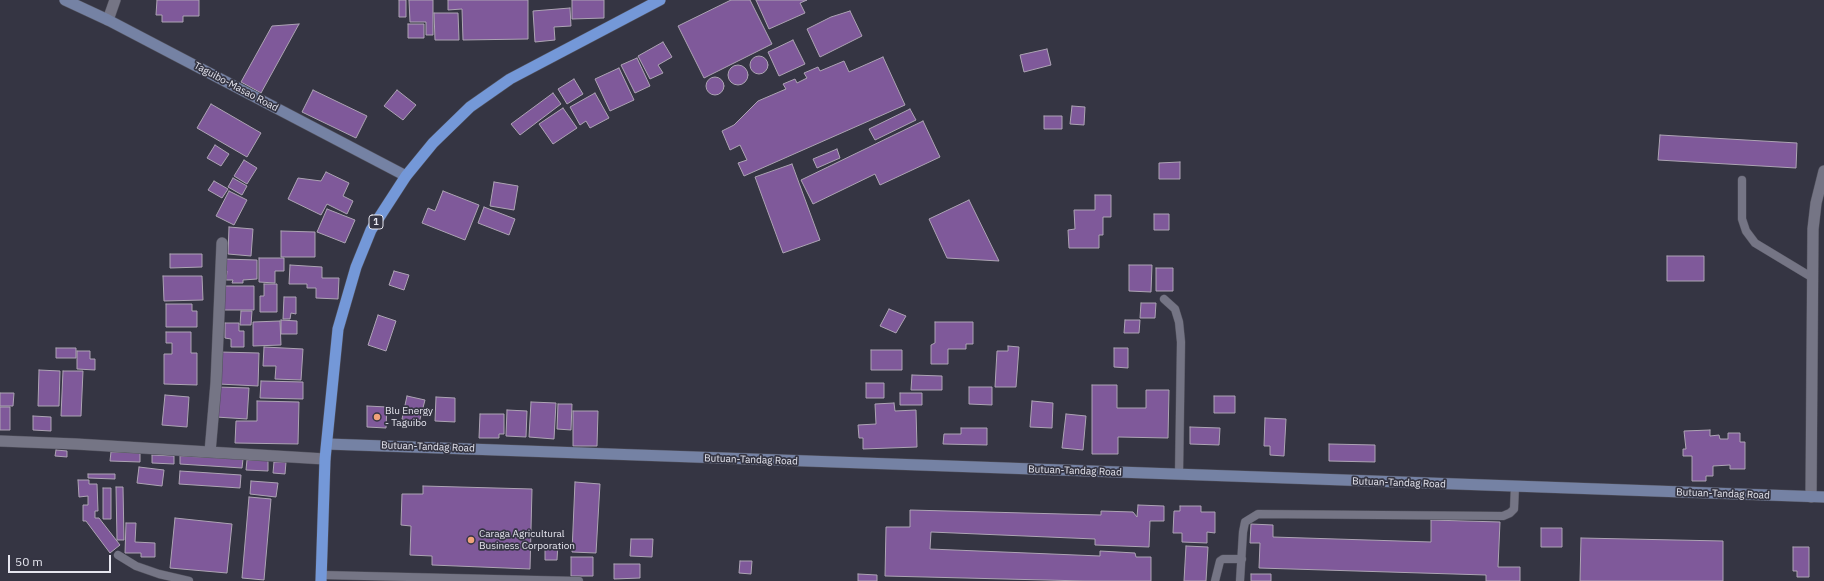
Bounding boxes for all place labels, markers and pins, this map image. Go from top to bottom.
place label: Blu Energy - Taguibo [385,405,433,428]
marker: Blu Energy - Taguibo [372,412,382,422]
place label: Caraga Agricultural Business Corporation [479,528,575,552]
marker: Caraga Agricultural Business Corporation [466,535,476,545]

